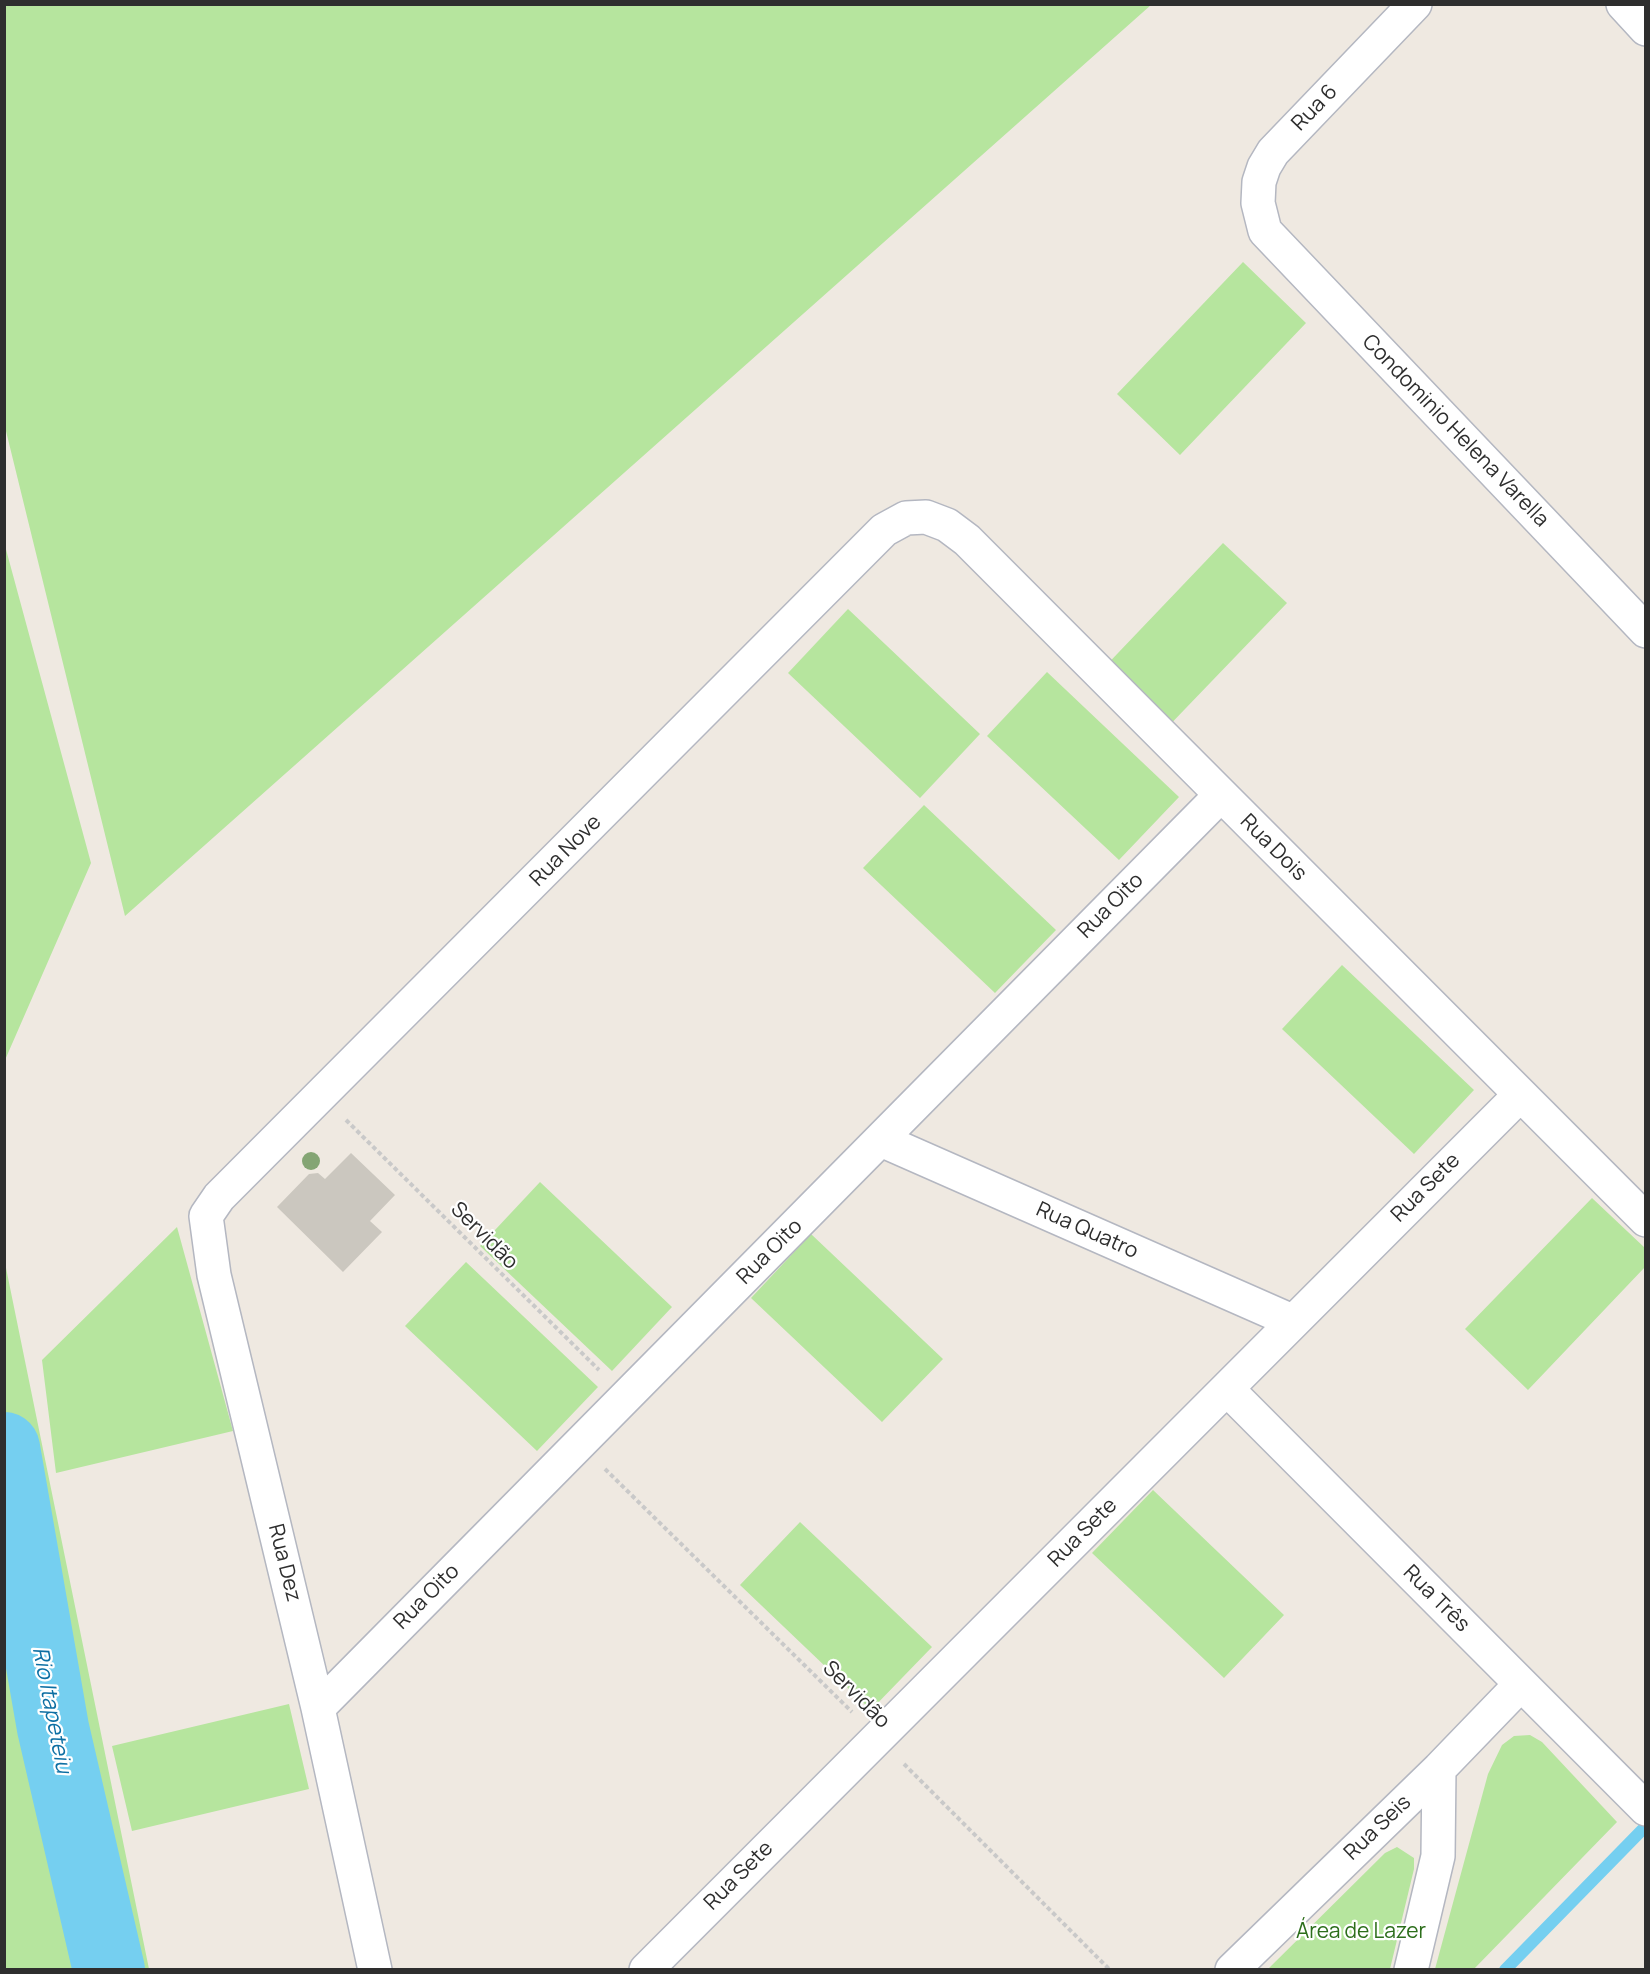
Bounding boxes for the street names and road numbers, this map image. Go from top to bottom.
street label: Rua 6 [1287,80,1343,136]
street label: Condominio Helena Varella [1356,330,1554,532]
street label: Rua Dois [1234,809,1312,887]
street label: Rua Nove [525,810,607,892]
street label: Rua Oito [1073,868,1149,944]
street label: Rua Sete [1386,1148,1466,1228]
street label: Servidão [445,1197,523,1275]
street label: Rua Quatro [1032,1197,1142,1265]
street label: Rua Oito [732,1214,808,1290]
street label: Rua Sete [1043,1493,1123,1573]
street label: Rua Dez [262,1522,306,1604]
street label: Rua Oito [389,1559,465,1635]
street label: Rua Três [1397,1560,1475,1638]
street label: Servidão [817,1656,895,1734]
street label: Rua Seis [1339,1790,1417,1866]
street label: Rua Sete [699,1836,779,1916]

